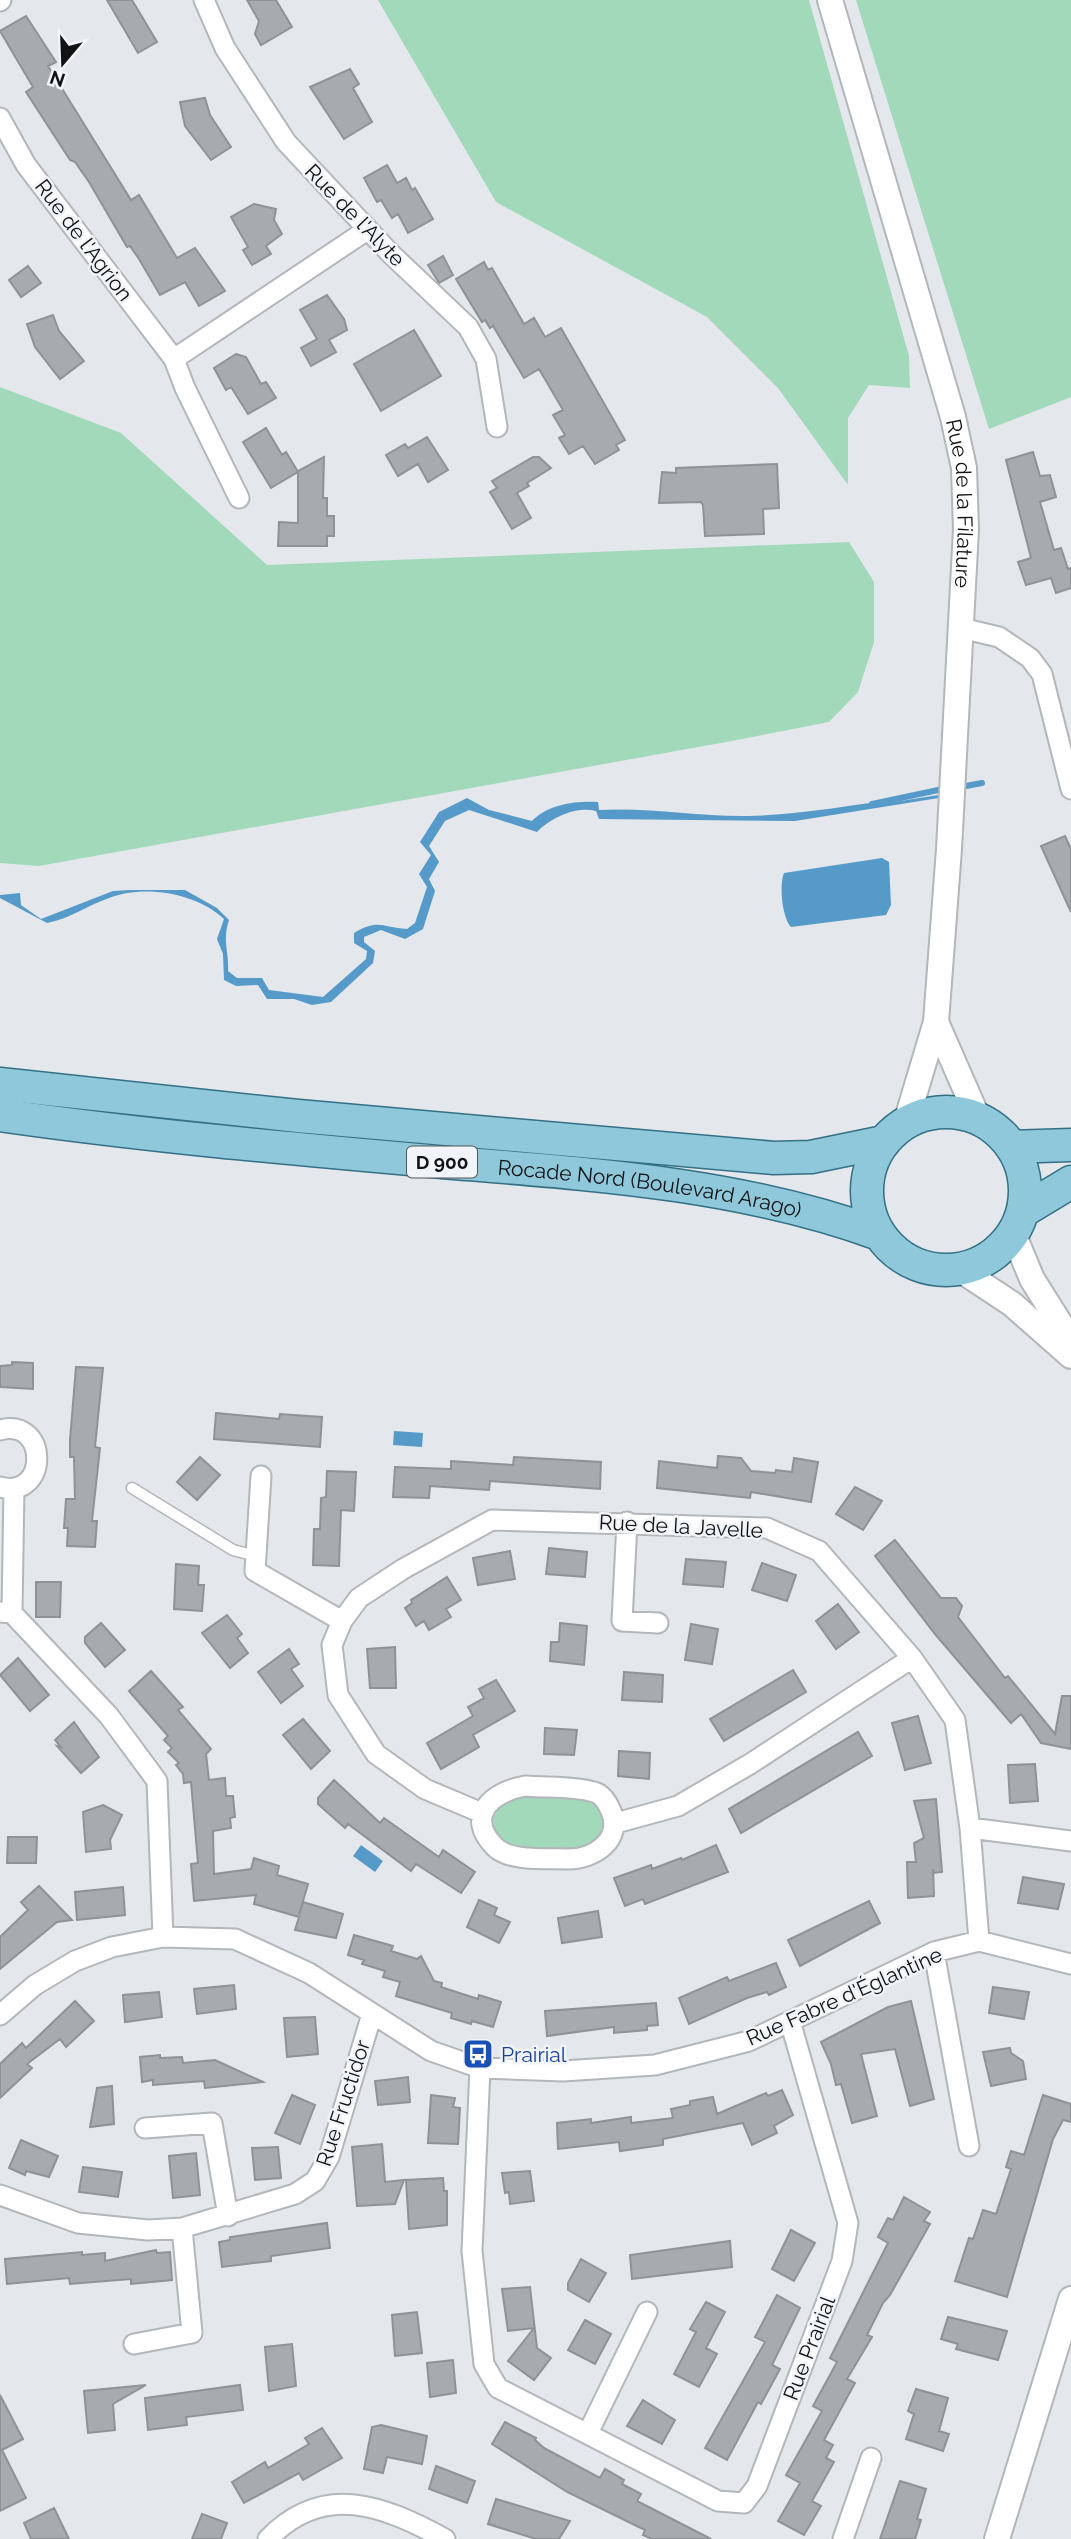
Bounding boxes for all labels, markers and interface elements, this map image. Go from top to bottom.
north arrow [28,28,98,98]
text: N [47,66,68,92]
street label: Rue de l'Alyte [300,159,410,271]
street label: Rue de l'Agrion [30,174,138,306]
street label: Rue de la Filature [941,417,979,589]
road number: D 900 [407,1146,477,1178]
street label: Rocade Nord (Boulevard Arago) [497,1154,804,1222]
street label: Rue de la Javelle [598,1509,764,1543]
street label: Rue Fabre d'Églantine [742,1941,946,2051]
street label: Rue Fructidor [311,2036,375,2169]
bus stop icon: Prairial [461,2037,495,2071]
place label: Prairial [501,2042,567,2067]
street label: Rue Prairial [778,2292,840,2403]

